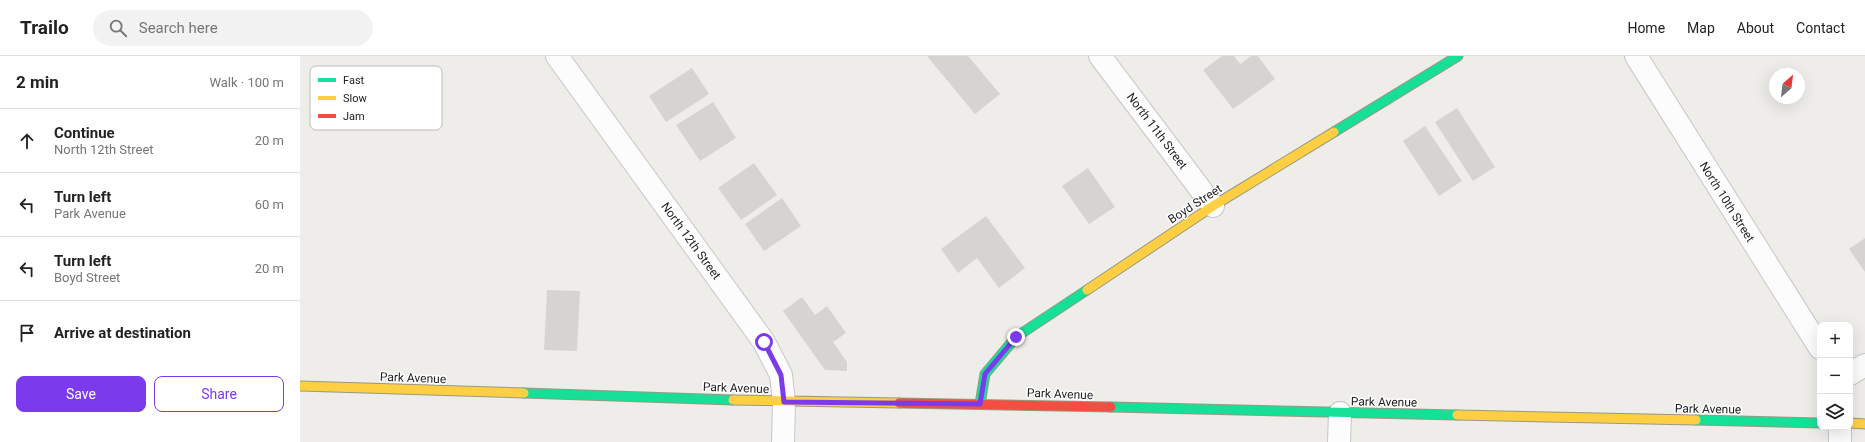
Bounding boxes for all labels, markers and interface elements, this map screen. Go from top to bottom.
search box [93,10,373,46]
text: Trailo [20,16,69,39]
icon: search [107,17,129,39]
text: Search here [139,19,218,37]
text: Home [1627,20,1665,36]
text: Map [1687,20,1715,36]
text: About [1737,20,1774,36]
text: Contact [1796,20,1845,36]
legend [310,66,442,130]
north arrow [1769,68,1805,104]
text: 2 min [16,72,59,92]
text: Fast [343,74,365,87]
text: Walk · 100 m [209,75,284,90]
street label: North 11th Street [1124,90,1190,172]
text: Slow [343,92,367,105]
text: Jam [343,110,365,123]
text: Continue [54,124,115,142]
icon: ahead [16,130,38,152]
text: 20 m [255,133,284,148]
text: North 12th Street [54,142,154,157]
street label: North 10th Street [1697,159,1757,245]
street label: Boyd Street [1166,181,1225,227]
text: Turn left [54,188,111,206]
icon: left [16,194,38,216]
text: 60 m [255,197,284,212]
street label: North 12th Street [658,200,724,282]
text: Park Avenue [54,206,126,221]
text: Turn left [54,252,111,270]
icon: left [16,258,38,280]
text: 20 m [255,261,284,276]
text: Boyd Street [54,270,120,285]
icon: arrive [16,322,38,344]
map controls [1817,322,1853,430]
button: + [1817,322,1853,358]
text: Arrive at destination [54,324,191,342]
route end [1007,328,1025,346]
route start [755,333,773,351]
button: − [1817,358,1853,394]
street label: Park Avenue [380,370,446,386]
button: Save [16,376,146,412]
button: Share [154,376,284,412]
street label: Park Avenue [703,380,769,396]
street label: Park Avenue [1027,386,1093,402]
street label: Park Avenue [1351,394,1417,410]
button: layers [1817,394,1853,430]
street label: Park Avenue [1675,401,1741,417]

